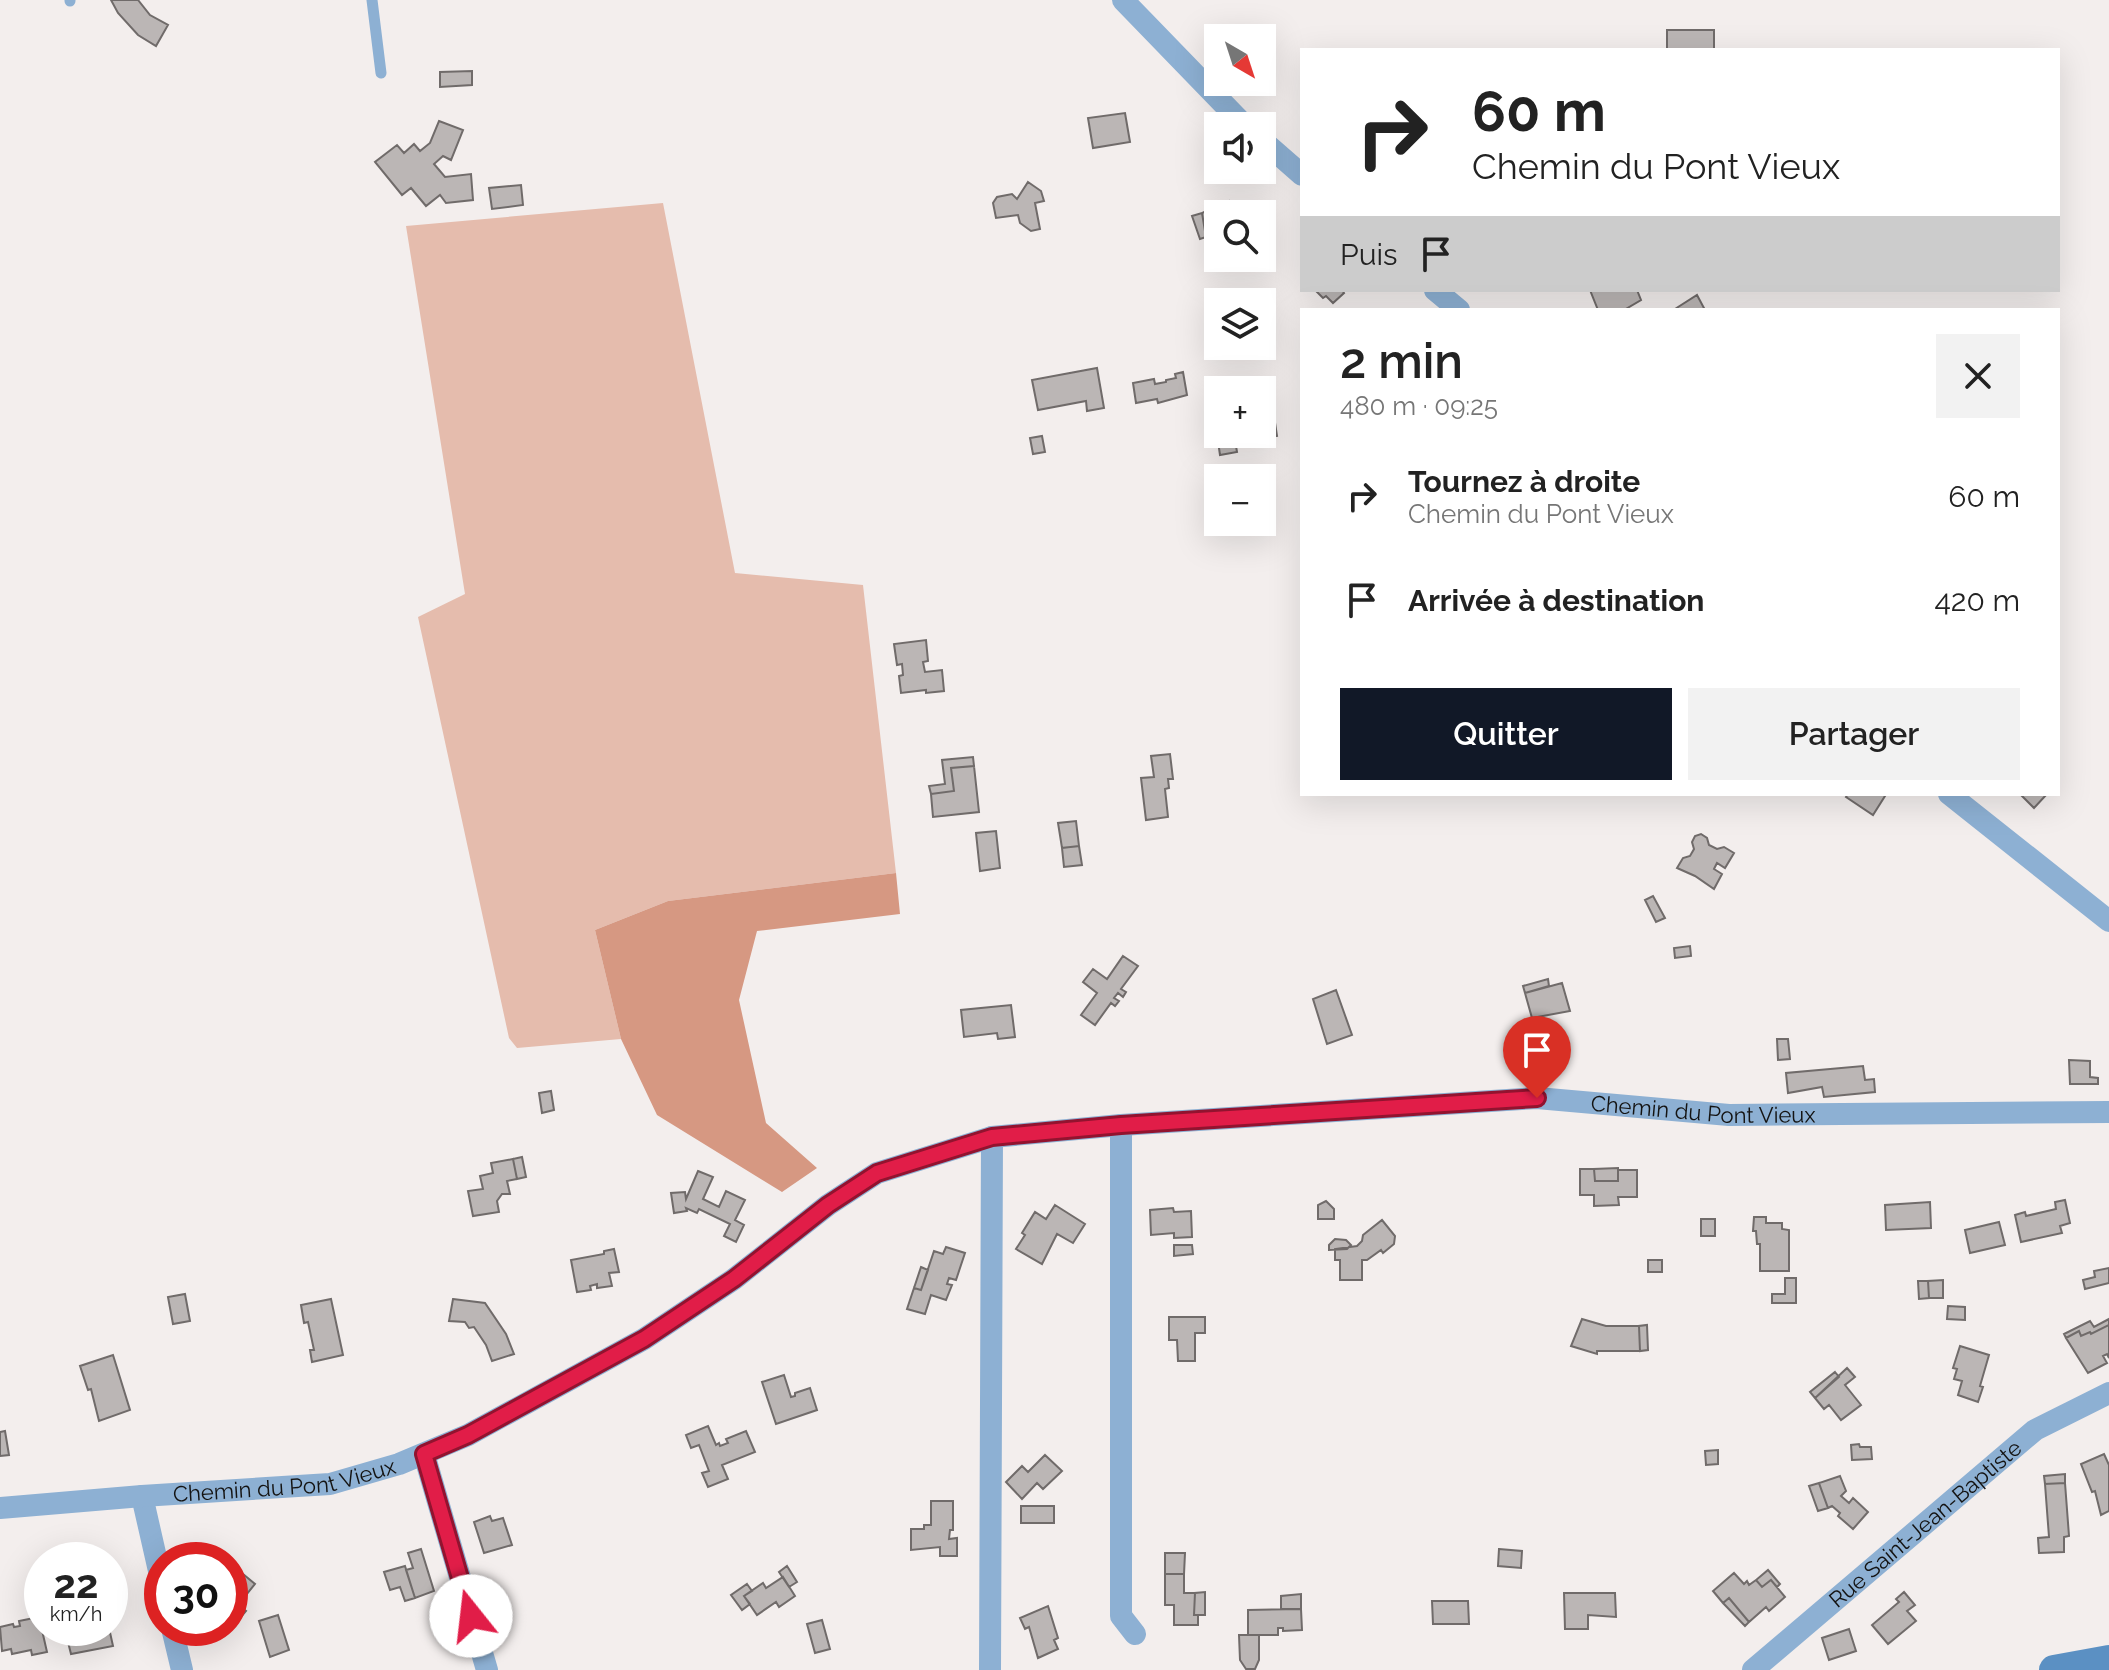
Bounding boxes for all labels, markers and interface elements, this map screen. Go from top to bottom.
north arrow [1204,24,1276,96]
map controls [1204,24,1276,536]
text: 60 m [1472,78,1606,144]
icon: right [1340,80,1444,184]
button: sound [1204,112,1276,184]
text: Chemin du Pont Vieux [1472,145,1840,187]
button: search [1204,200,1276,272]
icon: arrive [1414,232,1458,276]
text: Puis [1340,237,1398,272]
button: layers [1204,288,1276,360]
text: 2 min [1340,333,1463,389]
button: close [1936,334,2020,418]
button: + [1204,376,1276,448]
text: 480 m · 09:25 [1340,391,1498,421]
button: − [1204,464,1276,536]
text: Tournez à droite [1408,464,1640,499]
icon: right [1340,474,1384,518]
text: 60 m [1948,479,2020,514]
text: Chemin du Pont Vieux [1408,499,1674,529]
icon: arrive [1340,578,1384,622]
text: Arrivée à destination [1408,583,1704,618]
text: 420 m [1934,583,2020,618]
button: Quitter [1340,688,1672,780]
button: Partager [1688,688,2020,780]
pin [1503,1016,1571,1098]
icon: arrive [1515,1028,1559,1072]
street label: Chemin du Pont Vieux [1590,1090,1816,1128]
street label: Rue Saint-Jean-Baptiste [1824,1434,2027,1613]
street label: Chemin du Pont Vieux [172,1453,399,1507]
speed limit sign: 30 [144,1542,248,1646]
text: 22 [53,1560,99,1607]
position arrow [429,1574,513,1658]
text: km/h [50,1602,102,1626]

